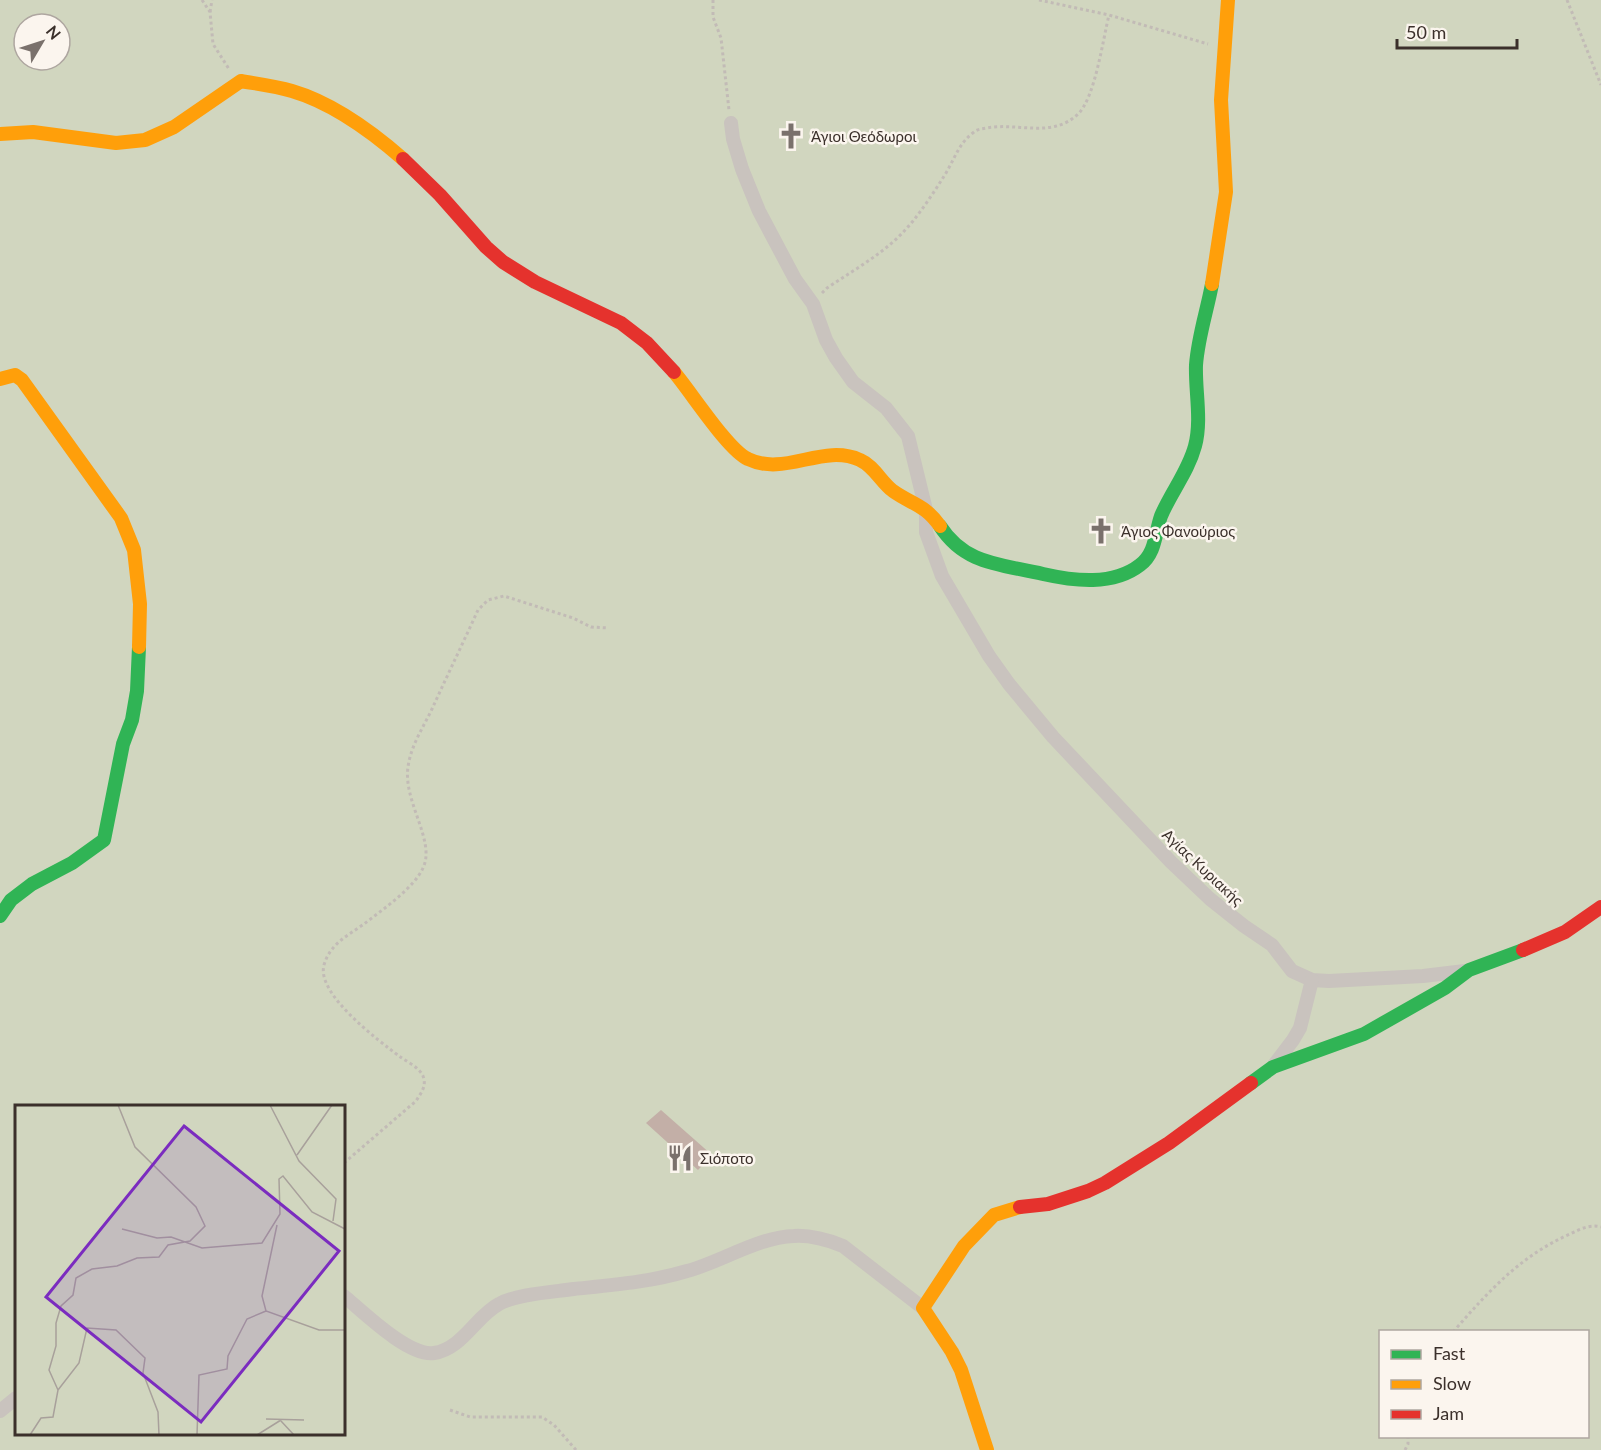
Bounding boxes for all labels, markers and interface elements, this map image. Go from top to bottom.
north arrow [12,12,72,72]
scale bar [1397,12,1517,50]
text: N [43,21,65,43]
text: 50 m [1406,21,1446,43]
church icon: Άγιοι Θεόδωροι [776,121,806,151]
place label: Άγιοι Θεόδωροι [811,127,916,145]
church icon: Άγιος Φανούριος [1086,516,1116,546]
place label: Άγιος Φανούριος [1121,522,1235,540]
street label: Αγίας Κυριακής [1159,825,1247,909]
inset map [15,1105,345,1435]
restaurant icon: Σιόποτο [665,1143,695,1173]
place label: Σιόποτο [700,1149,754,1167]
legend [1379,1330,1589,1438]
text: Fast [1433,1342,1466,1364]
text: Slow [1433,1372,1471,1394]
text: Jam [1433,1402,1464,1424]

